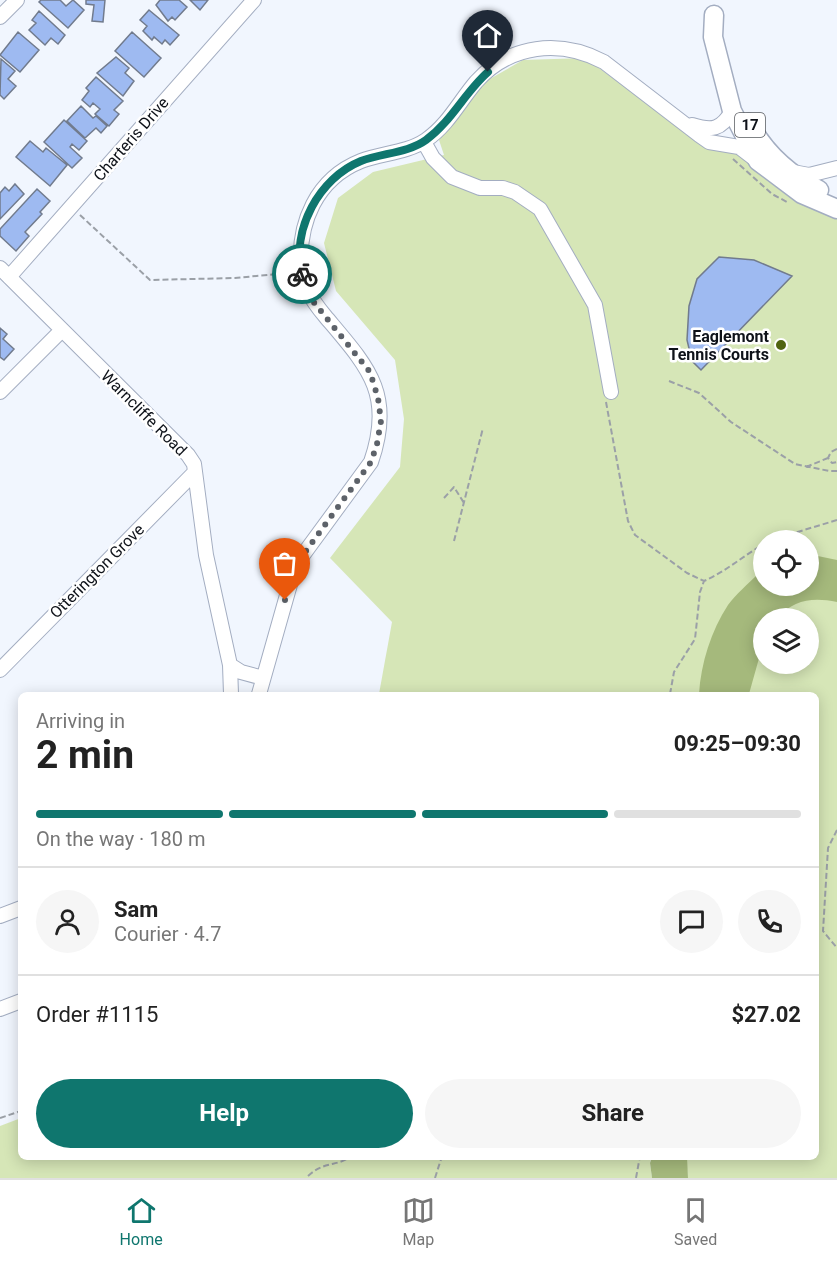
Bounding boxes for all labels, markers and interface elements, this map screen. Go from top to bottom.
pin [462,10,513,72]
icon: home [471,19,504,52]
street label: Charteris Drive [89,93,173,185]
road number: 17 [735,113,765,137]
courier [272,244,332,304]
icon: bike [286,258,319,291]
place label: Eaglemont Tennis Courts [668,327,770,364]
marker: Eaglemont Tennis Courts [774,338,788,352]
street label: Warncliffe Road [97,366,191,460]
street label: Otterington Grove [46,520,148,622]
map controls [753,530,819,674]
button: locate [753,530,819,596]
pin [259,538,310,600]
icon: bag [268,547,301,580]
button: layers [753,608,819,674]
text: Arriving in [36,709,125,733]
text: 09:25–09:30 [674,731,801,756]
text: 2 min [36,732,134,778]
text: On the way · 180 m [36,827,205,851]
button: person [36,890,99,953]
button: chat [660,890,723,953]
button: phone [738,890,801,953]
text: Sam [114,897,158,922]
text: Courier · 4.7 [114,922,221,946]
text: Order #1115 [36,1002,158,1027]
text: $27.02 [732,1002,801,1027]
button: Help [36,1079,413,1148]
button: Share [425,1079,801,1148]
tab: Home [120,1194,163,1249]
tab: Map [402,1194,435,1249]
tab: Saved [674,1194,717,1249]

